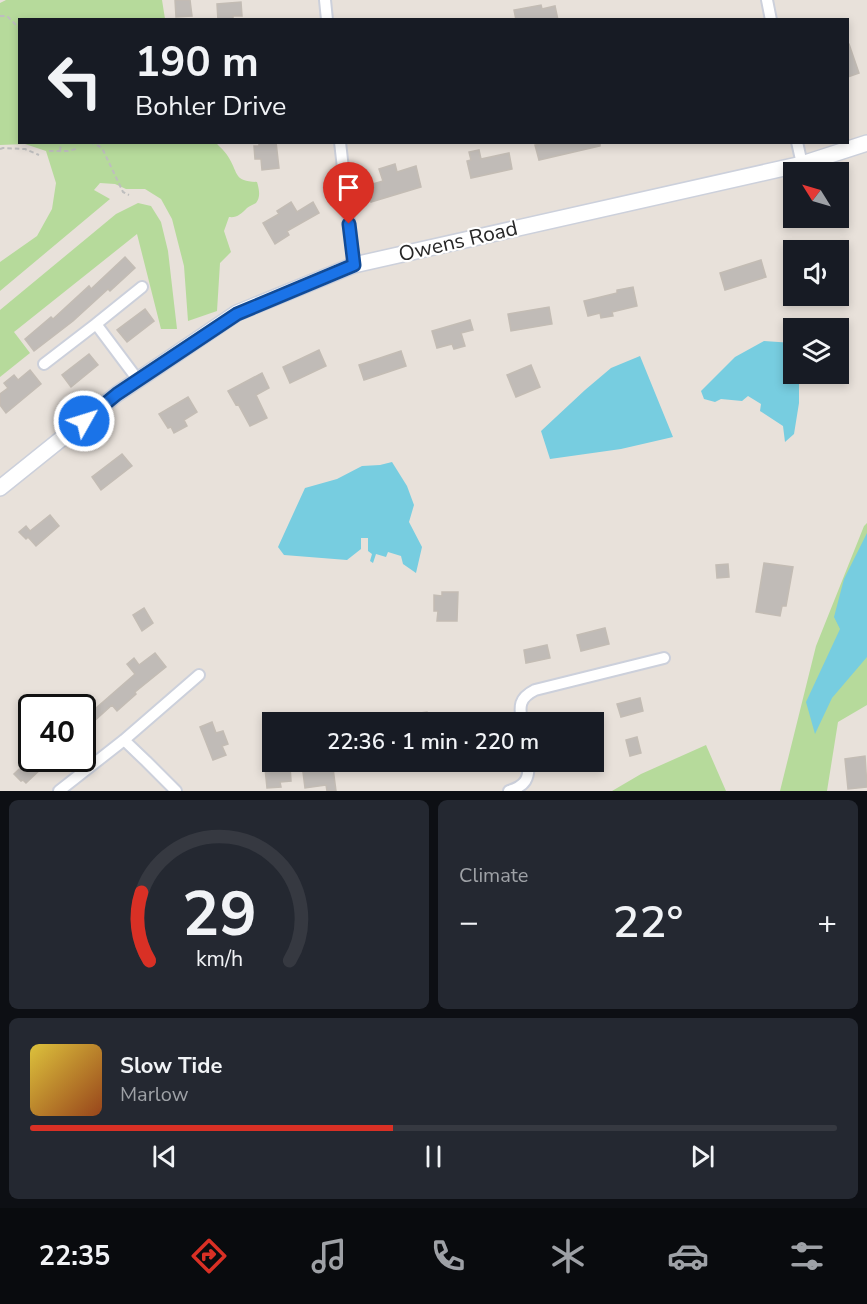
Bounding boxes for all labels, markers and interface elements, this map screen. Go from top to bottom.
text: 190 m [135,34,259,91]
icon: left [36,42,114,120]
text: Bohler Drive [135,88,286,125]
pin [323,162,374,224]
north arrow [783,162,849,228]
map controls [783,162,849,384]
icon: arrive [332,171,365,204]
street label: Owens Road [396,214,520,268]
button: sound [783,240,849,306]
button: layers [783,318,849,384]
position arrow [52,389,116,453]
speed limit sign: 40 [18,694,96,772]
text: 22:36 · 1 min · 220 m [327,727,539,757]
text: Climate [459,862,528,889]
text: 29 [182,872,256,957]
text: 22° [613,892,683,953]
text: − [459,900,479,945]
text: + [817,900,837,945]
text: km/h [195,945,243,975]
text: Slow Tide [120,1051,222,1081]
text: Marlow [120,1081,188,1108]
icon: previous [148,1140,181,1173]
icon: pause [417,1140,450,1173]
icon: next [686,1140,719,1173]
icon: directions [188,1235,230,1277]
icon: music [308,1235,350,1277]
icon: phone [427,1235,469,1277]
icon: climate [547,1235,589,1277]
icon: car [667,1235,709,1277]
icon: filters [786,1235,828,1277]
text: 22:35 [39,1238,110,1275]

